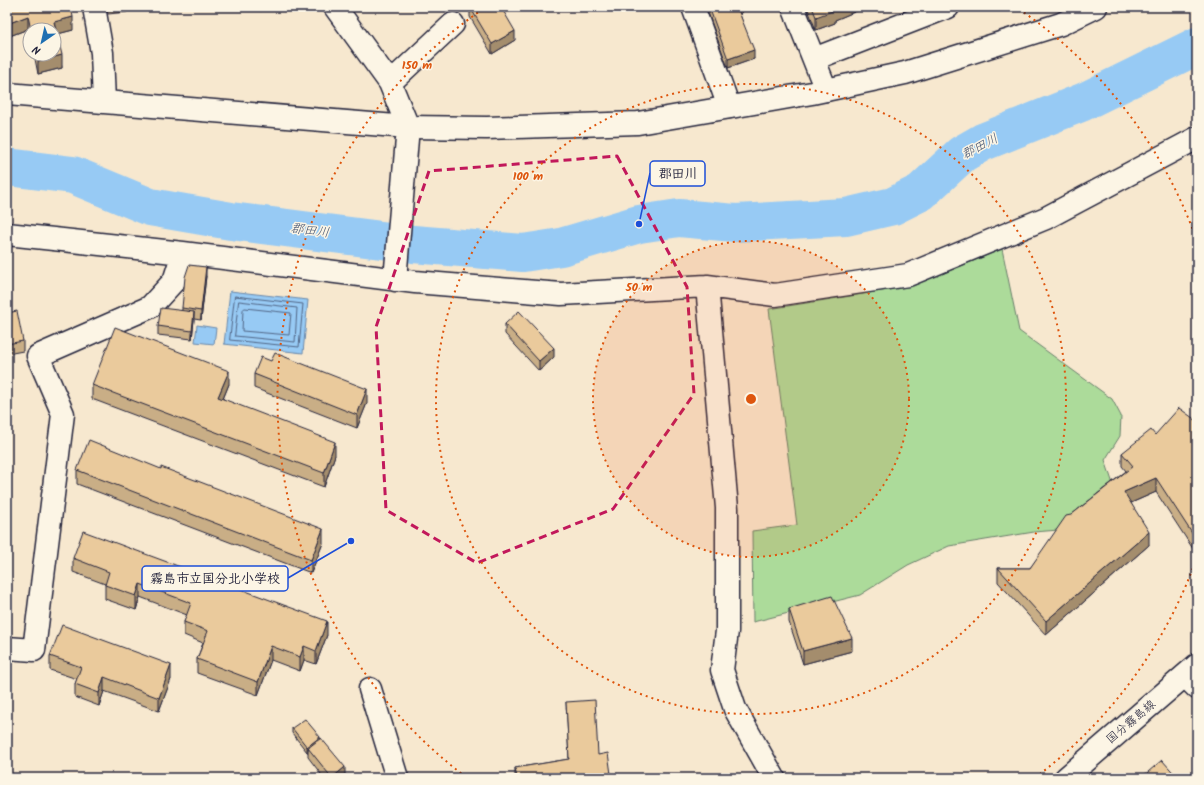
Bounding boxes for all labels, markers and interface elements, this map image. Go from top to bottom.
north arrow [22,22,62,62]
text: N [29,40,45,59]
text: 150 m [402,56,432,75]
water label: 郡田川 [958,129,1002,165]
callout: 郡田川 [650,161,705,186]
text: 郡田川 [658,164,698,185]
text: 100 m [513,167,543,186]
water label: 郡田川 [289,218,331,244]
text: 50 m [625,278,653,297]
centre of rings [744,392,758,406]
callout: 霧島市立国分北小学校 [142,566,288,591]
text: 霧島市立国分北小学校 [150,569,280,590]
street label: 国分霧島線 [1102,695,1160,749]

